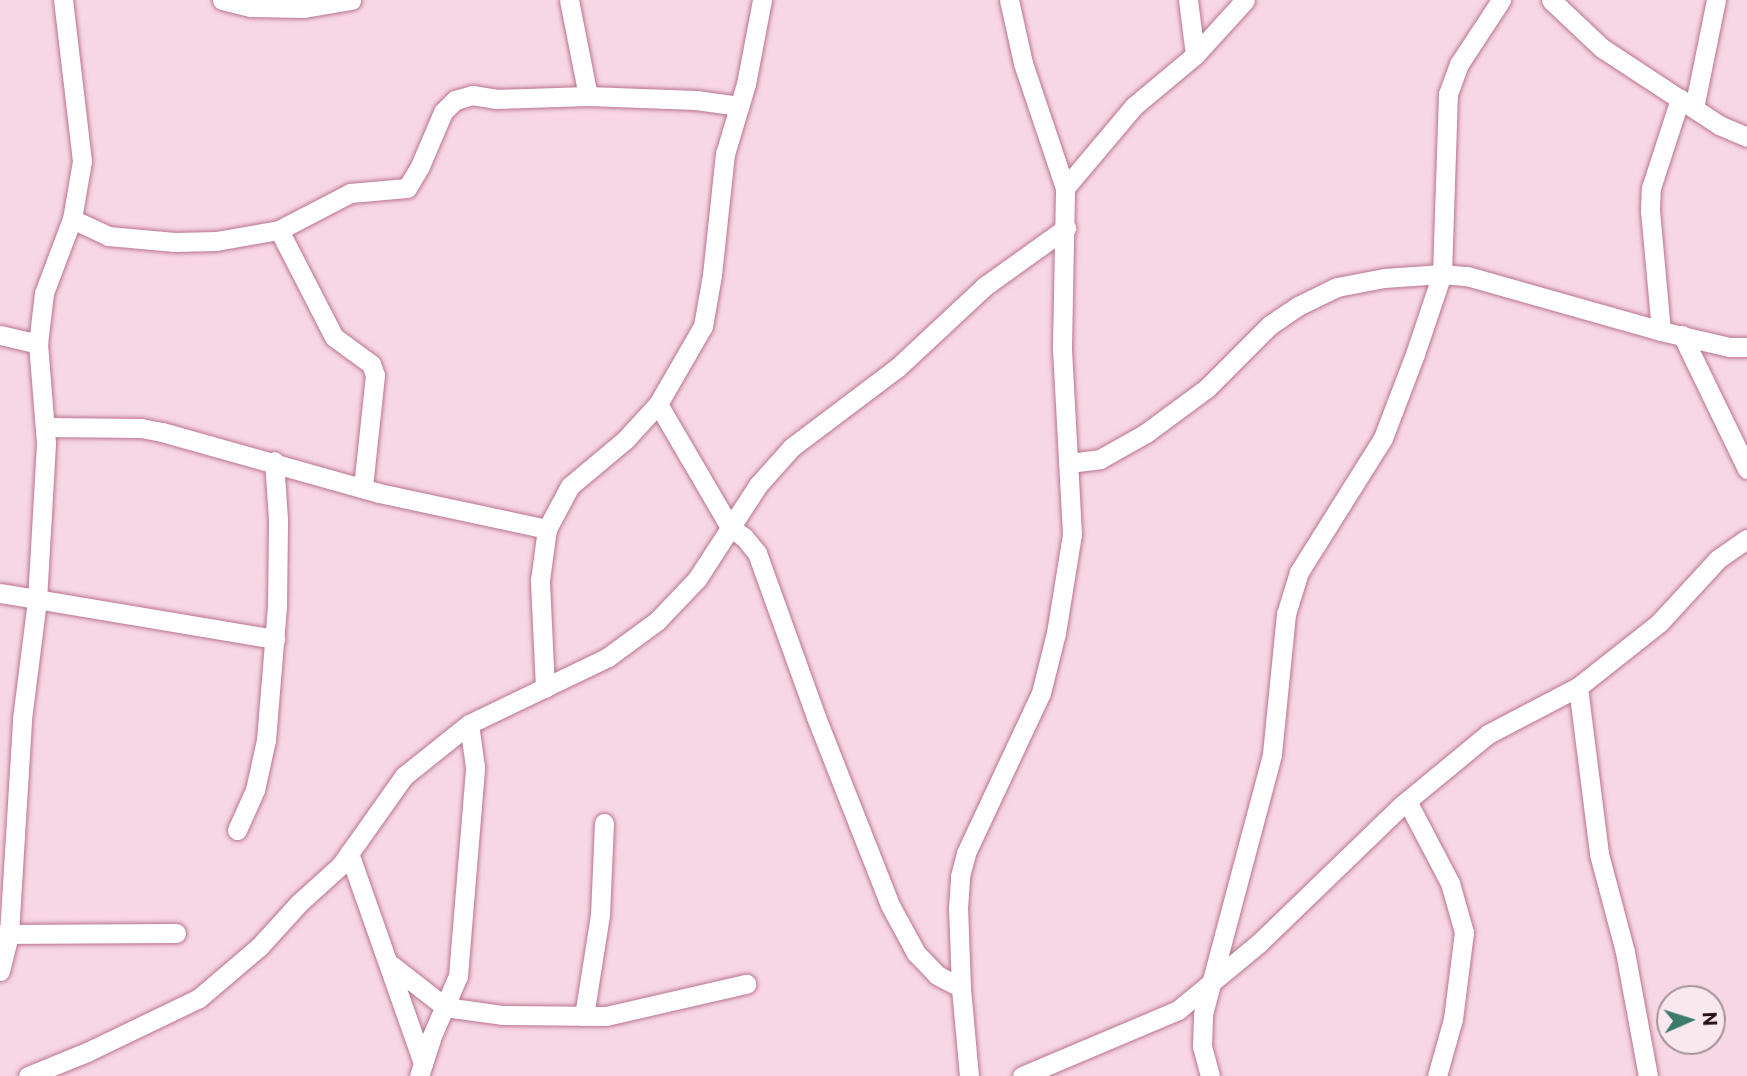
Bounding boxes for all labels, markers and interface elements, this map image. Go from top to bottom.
north arrow [1656,985,1726,1055]
text: N [1699,1011,1722,1027]

